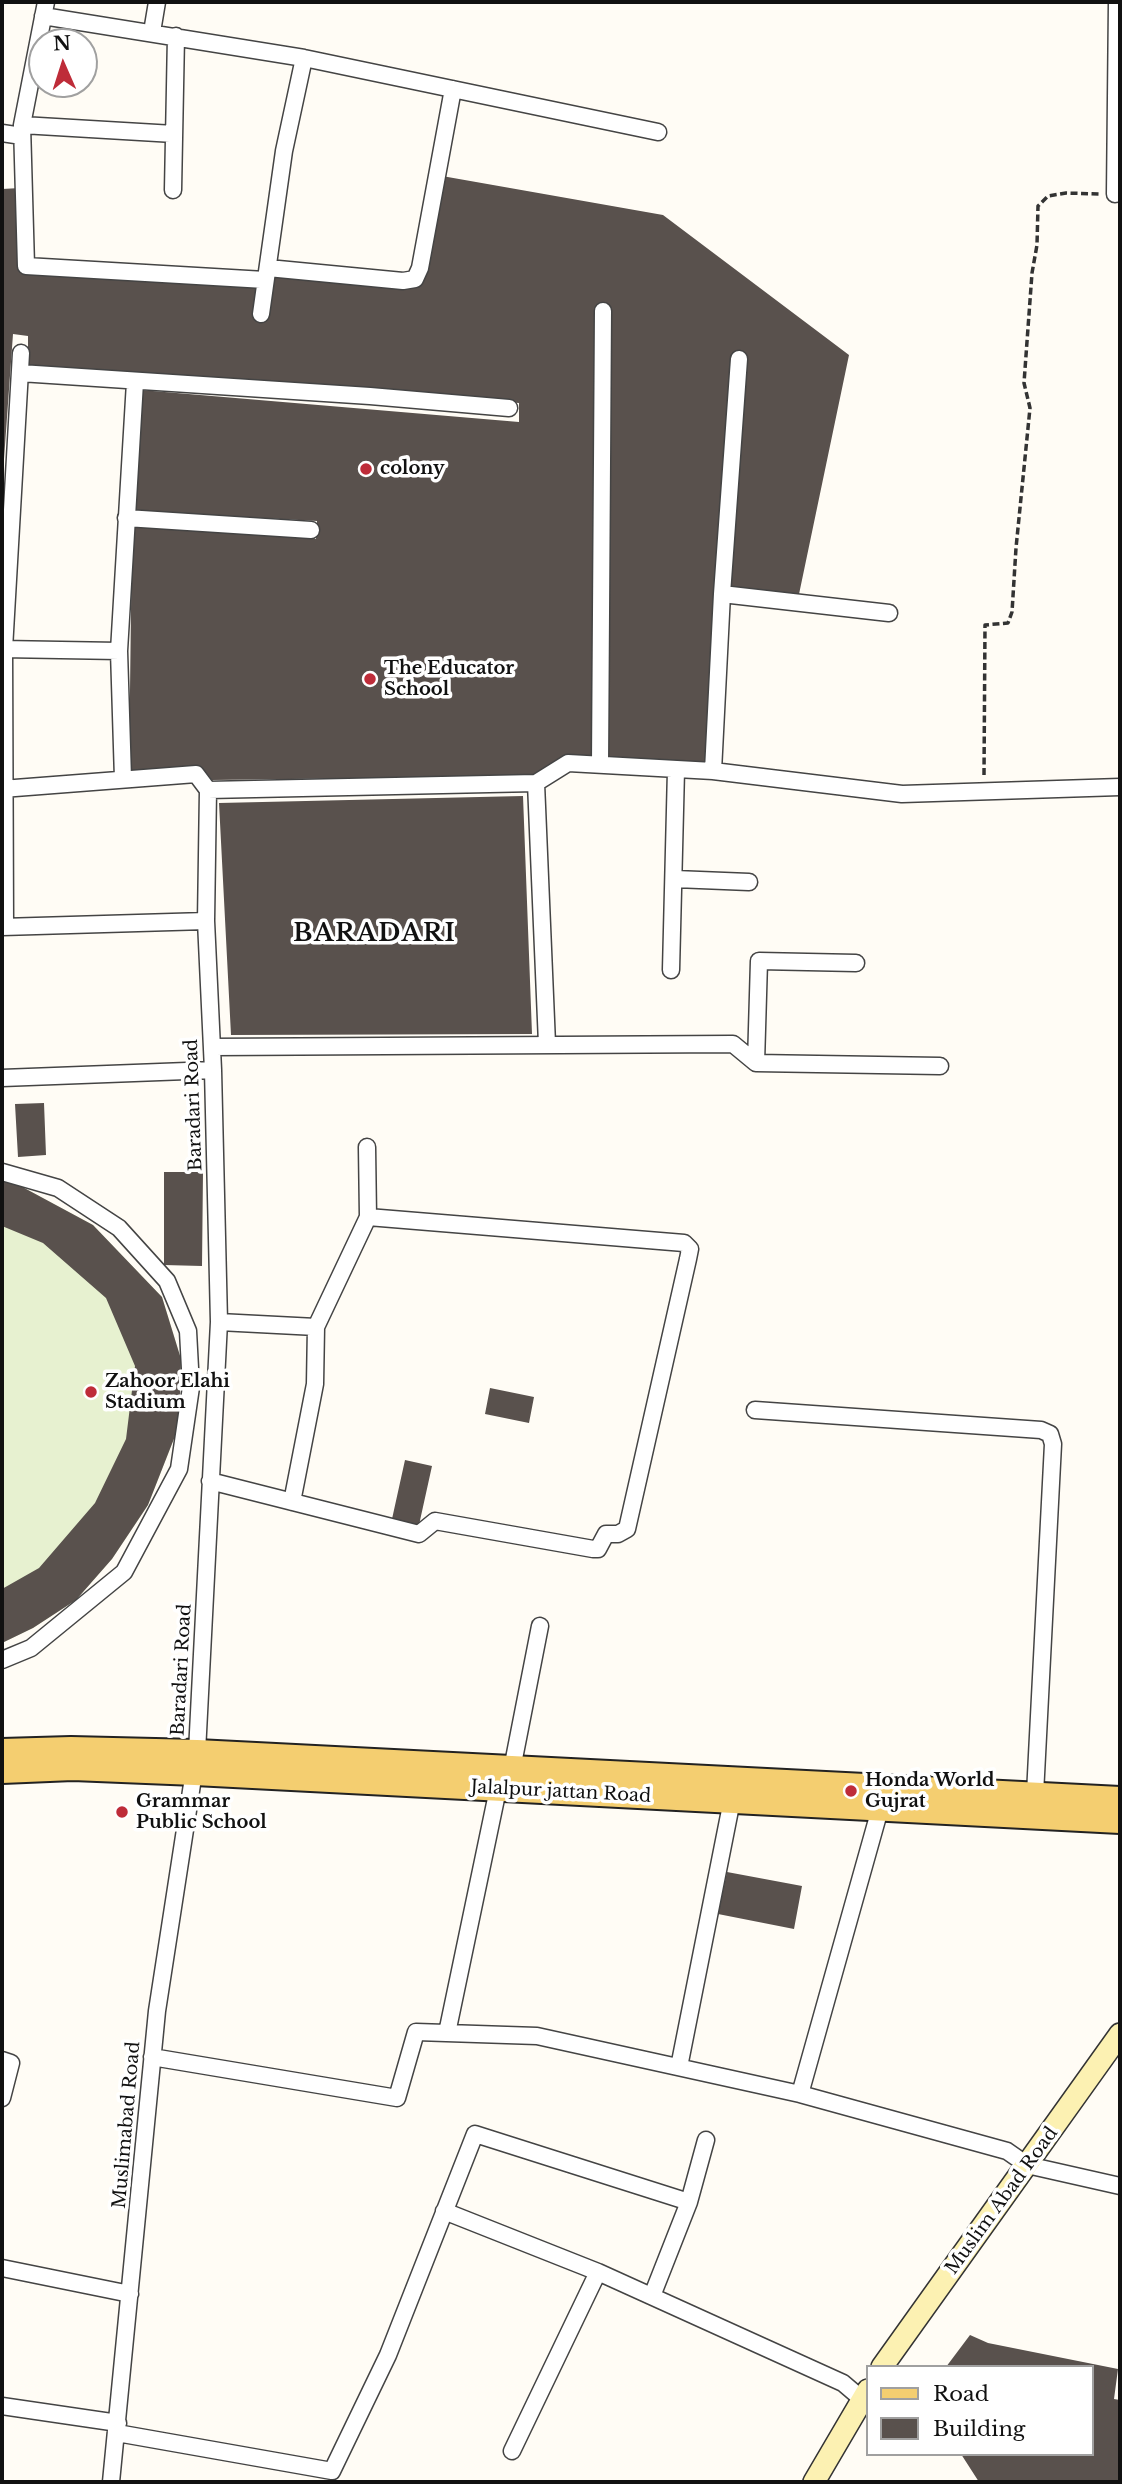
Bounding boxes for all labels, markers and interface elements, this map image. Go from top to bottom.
north arrow [28,28,98,98]
text: N [52,32,72,55]
place label: colony [380,458,445,480]
marker: colony [358,461,374,477]
place label: The Educator School [384,658,514,700]
marker: The Educator School [362,671,378,687]
district label: BARADARI [294,920,456,948]
street label: Baradari Road [181,1039,207,1171]
place label: Zahoor Elahi Stadium [105,1371,230,1414]
marker: Zahoor Elahi Stadium [83,1384,99,1400]
street label: Baradari Road [168,1603,196,1737]
place label: Honda World Gujrat [865,1770,995,1812]
street label: Jalalpur jattan Road [470,1776,652,1808]
marker: Honda World Gujrat [843,1783,859,1799]
place label: Grammar Public School [136,1791,267,1834]
marker: Grammar Public School [114,1804,130,1820]
street label: Muslimabad Road [109,2041,145,2209]
street label: Muslim Abad Road [941,2123,1063,2279]
legend [866,2365,1094,2456]
text: Road [933,2381,989,2407]
text: Building [933,2416,1025,2442]

